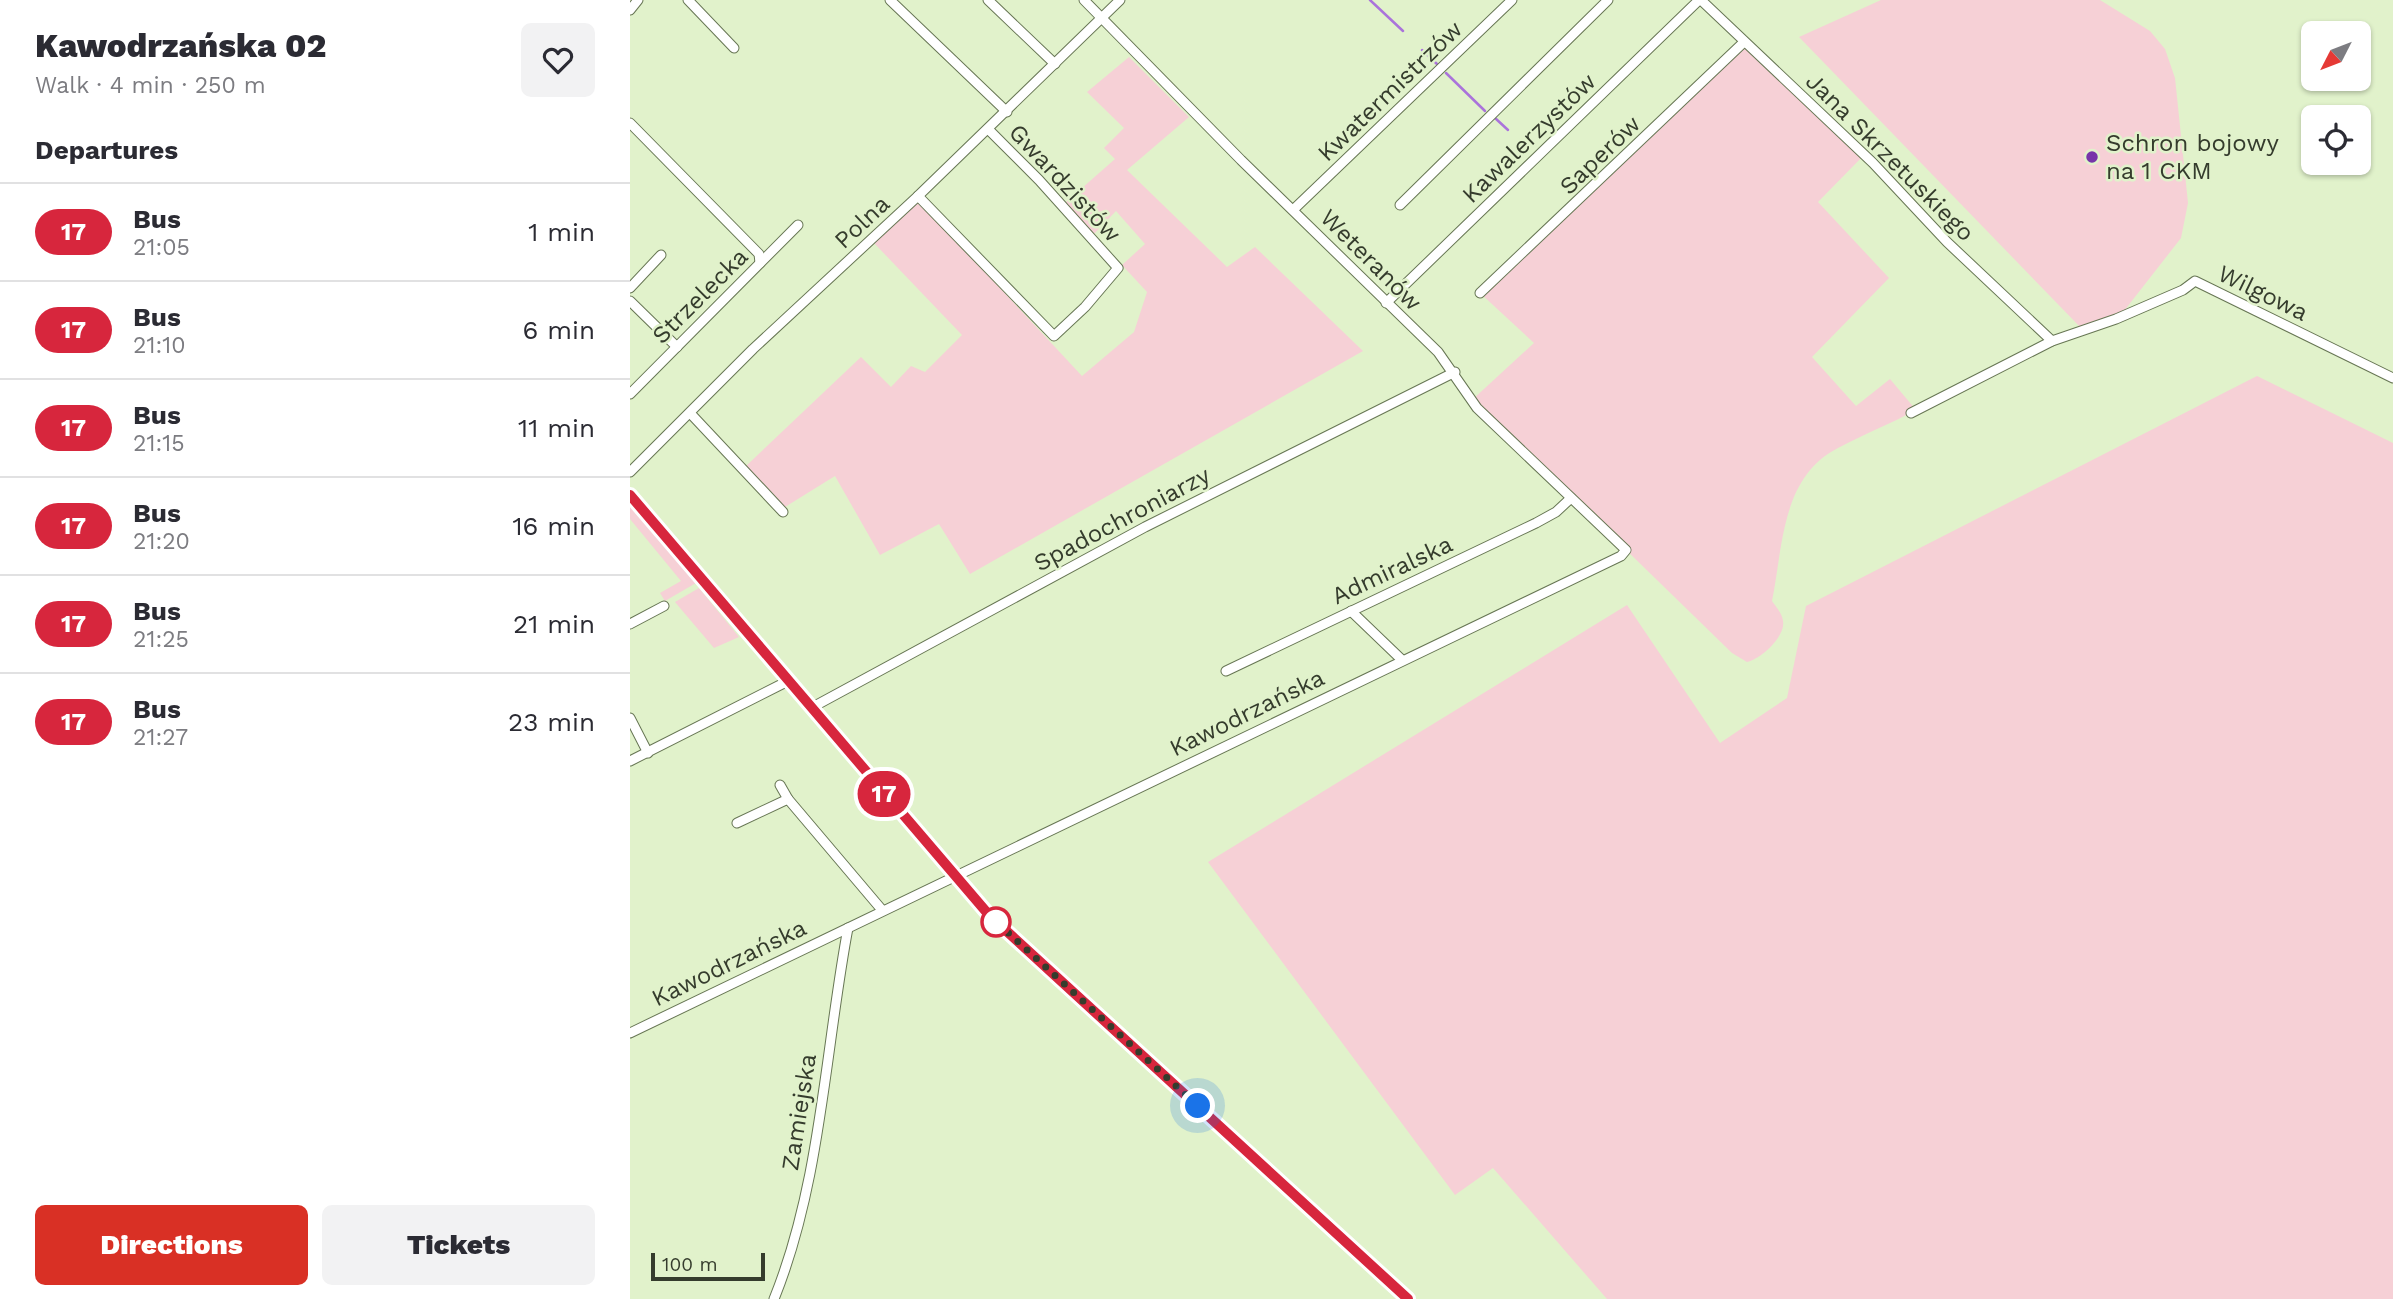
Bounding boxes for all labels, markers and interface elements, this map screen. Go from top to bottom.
street label: Kwatermistrzów [1312,15,1468,167]
north arrow [2301,21,2371,91]
map controls [2301,21,2371,175]
button: heart [521,23,595,97]
text: Kawodrzańska 02 [35,26,326,65]
street label: Kawalerzystów [1456,67,1602,209]
street label: Jana Skrzetuskiego [1800,67,1980,247]
text: Walk · 4 min · 250 m [35,72,266,99]
button: locate [2301,105,2371,175]
street label: Saperów [1554,110,1646,200]
street label: Gwardzistów [1003,118,1127,248]
place label: Schron bojowy na 1 CKM [2106,129,2279,185]
text: Departures [35,135,178,165]
marker: Schron bojowy na 1 CKM [2084,149,2100,165]
street label: Polna [829,190,895,254]
text: Bus [133,204,181,234]
street label: Weteranów [1315,204,1427,316]
text: 1 min [528,217,595,247]
text: 17 [61,218,86,246]
text: 21:05 [133,234,190,261]
street label: Strzelecka [647,243,753,349]
street label: Wilgowa [2213,259,2313,327]
text: Bus [133,302,181,332]
text: 6 min [523,315,595,345]
text: 17 [61,316,86,344]
text: 21:10 [133,332,185,359]
text: Bus [133,400,181,430]
text: 11 min [518,413,595,443]
text: 17 [61,414,86,442]
text: 21:15 [133,430,185,457]
street label: Spadochroniarzy [1029,461,1215,577]
text: Bus [133,498,181,528]
text: 16 min [512,511,595,541]
text: 17 [61,512,86,540]
text: 21:20 [133,528,190,555]
street label: Admiralska [1327,530,1457,610]
text: Bus [133,596,181,626]
text: 21 min [513,609,595,639]
text: 17 [61,610,86,638]
text: 21:25 [133,626,189,653]
street label: Kawodrzańska [1165,663,1329,763]
text: Bus [133,694,181,724]
text: 23 min [508,707,595,737]
text: 17 [61,708,86,736]
text: 21:27 [133,724,188,751]
line badge: 17 [852,771,916,817]
text: 17 [872,780,896,808]
unlabelled marker [981,907,1011,937]
street label: Kawodrzańska [647,913,811,1013]
street label: Zamiejska [776,1052,822,1172]
your location [1180,1088,1215,1123]
button: Directions [35,1205,308,1285]
button: Tickets [322,1205,595,1285]
scale bar [651,1250,765,1282]
text: 100 m [662,1253,718,1276]

